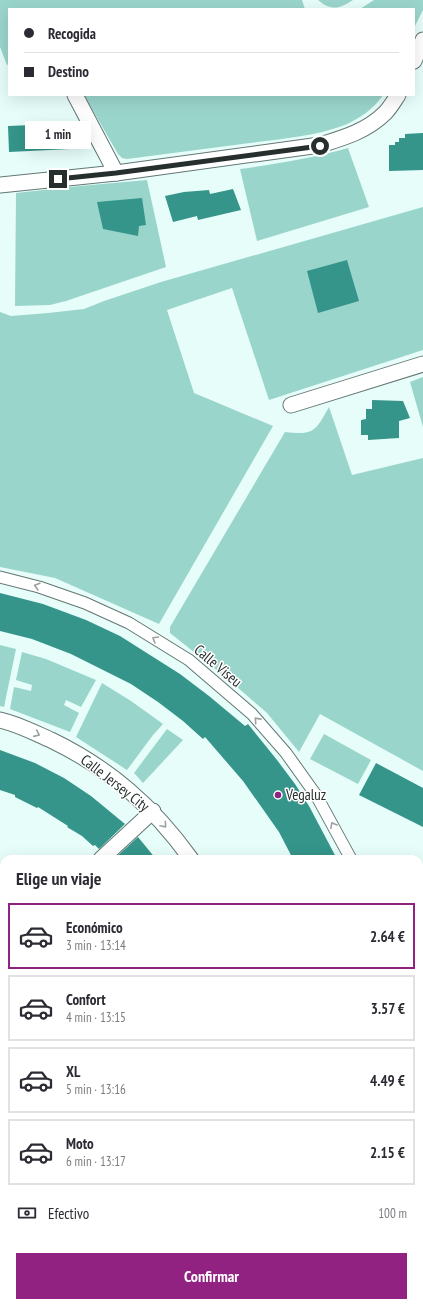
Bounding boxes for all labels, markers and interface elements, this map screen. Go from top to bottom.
text: Recogida [48,24,96,43]
text: Destino [48,62,89,81]
callout: 1 min [25,121,91,149]
text: 1 min [45,126,71,143]
route start [311,137,329,155]
route end [49,170,67,188]
one-way arrow [34,582,41,591]
one-way arrow [152,636,159,644]
street label: Calle Viseu [191,640,246,691]
one-way arrow [254,717,261,725]
one-way arrow [32,729,40,737]
street label: Calle Jersey City [77,750,154,816]
place label: Vegaluz [285,785,326,804]
marker: Vegaluz [273,790,283,800]
one-way arrow [159,820,166,827]
one-way arrow [330,821,338,829]
text: Elige un viaje [16,867,101,890]
icon: car [18,918,54,954]
text: Económico [66,918,123,937]
text: 2.64 € [370,927,405,946]
text: 3 min · 13:14 [66,937,126,954]
icon: car [18,990,54,1026]
text: Confort [66,990,106,1009]
text: 3.57 € [371,999,405,1018]
text: 4 min · 13:15 [66,1009,126,1026]
icon: car [18,1062,54,1098]
text: XL [66,1062,80,1081]
text: 4.49 € [370,1071,405,1090]
text: 5 min · 13:16 [66,1081,126,1098]
icon: car [18,1134,54,1170]
text: Moto [66,1134,94,1153]
text: 2.15 € [370,1143,405,1162]
text: 6 min · 13:17 [66,1153,126,1170]
icon: cash [16,1202,38,1224]
text: Efectivo [48,1204,89,1223]
text: 100 m [378,1205,407,1222]
button: Confirmar [16,1253,407,1299]

